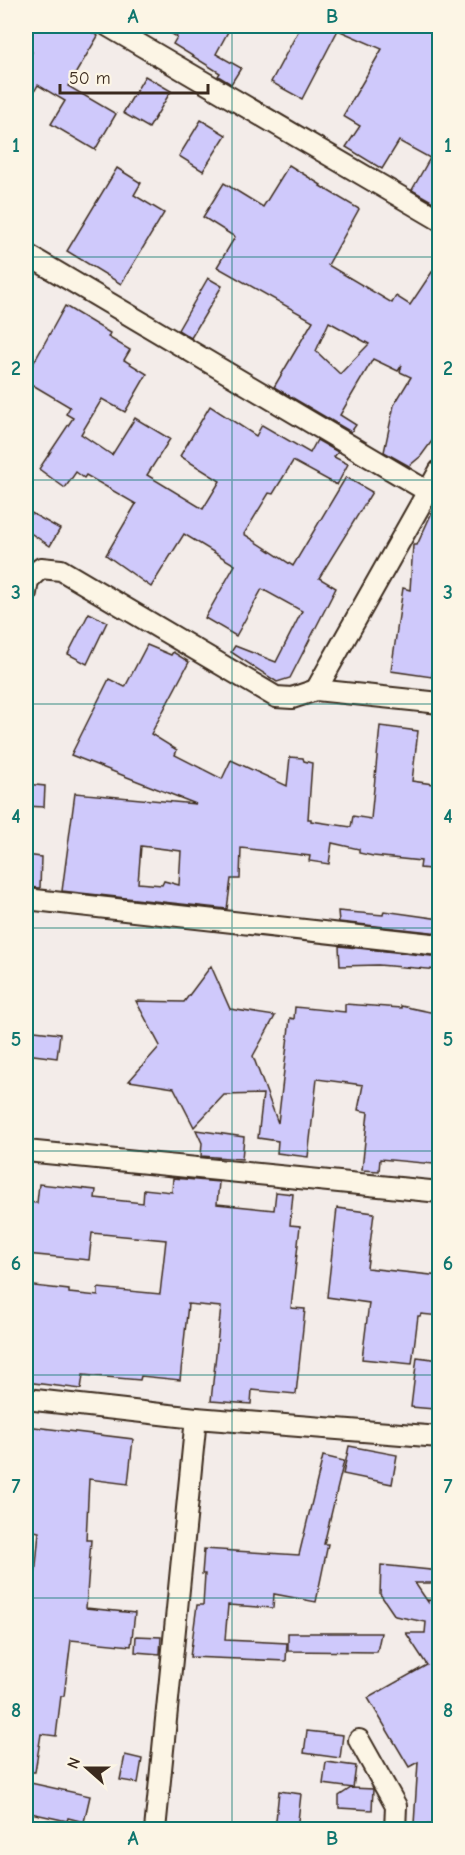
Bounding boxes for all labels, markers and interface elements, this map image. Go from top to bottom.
text: A [127,5,139,28]
text: B [326,5,338,28]
scale bar [60,57,208,95]
text: 50 m [69,68,111,89]
text: 1 [12,134,20,157]
text: 1 [444,134,452,157]
text: 2 [11,357,21,380]
text: 2 [443,357,453,380]
text: 3 [11,581,21,604]
text: 3 [443,581,453,604]
text: 4 [11,805,21,828]
text: 4 [443,805,453,828]
text: 5 [11,1028,21,1051]
text: 5 [443,1028,453,1051]
text: 6 [11,1252,21,1275]
text: 6 [443,1252,453,1275]
text: 7 [12,1475,21,1498]
text: 7 [444,1475,453,1498]
text: 8 [11,1699,21,1722]
text: 8 [443,1699,453,1722]
north arrow [57,1738,117,1798]
text: N [64,1755,84,1771]
text: A [127,1827,139,1850]
text: B [326,1827,338,1850]

